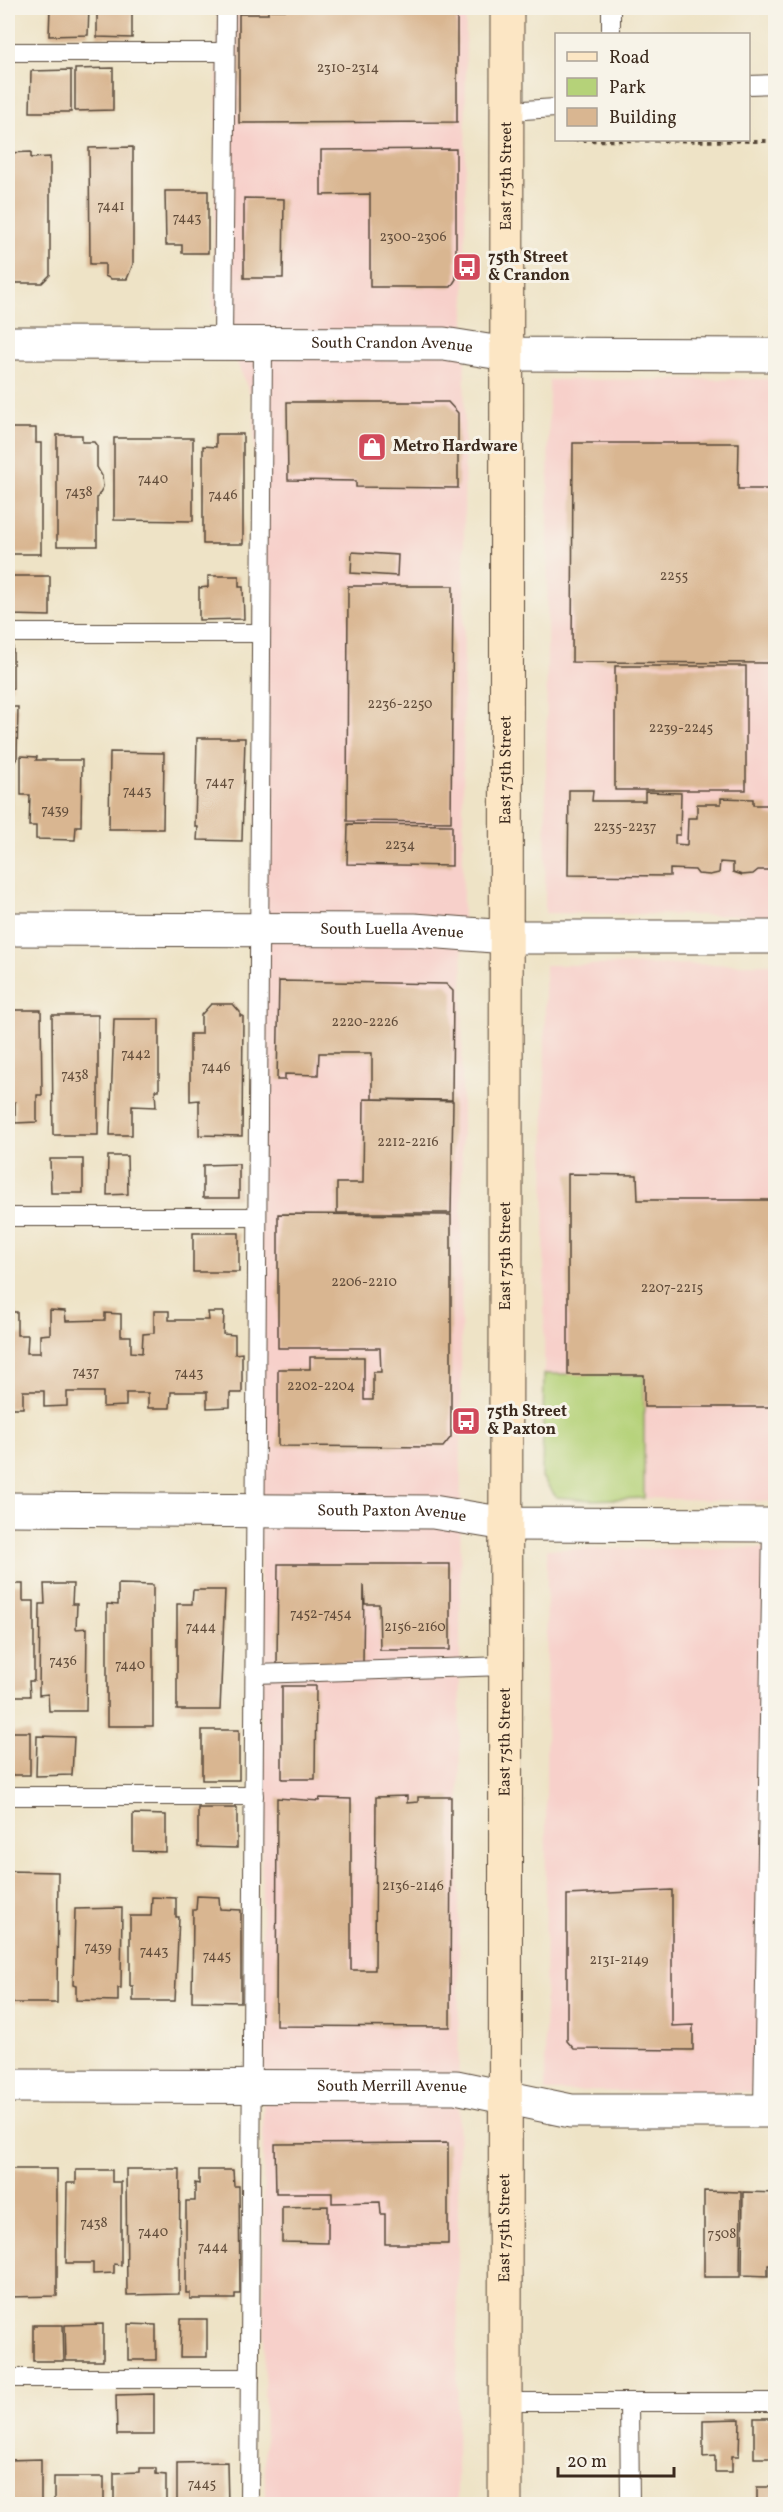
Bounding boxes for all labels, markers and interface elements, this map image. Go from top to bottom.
legend [555,33,750,141]
text: Road [609,46,650,71]
house number: 2310-2314 [317,59,379,78]
text: Park [609,76,646,101]
text: Building [609,106,677,131]
street label: East 75th Street [496,121,518,231]
house number: 7441 [97,197,125,216]
house number: 7443 [173,209,201,228]
house number: 2300-2306 [379,228,447,247]
place label: 75th Street & Crandon [488,247,570,287]
bus stop icon: 75th Street & Crandon [451,251,483,283]
street label: South Crandon Avenue [311,333,474,359]
shop icon: Metro Hardware [356,431,388,463]
place label: Metro Hardware [393,436,518,458]
house number: 7440 [138,470,168,489]
house number: 7438 [65,483,93,502]
house number: 7446 [208,486,238,505]
house number: 2255 [660,567,688,586]
house number: 2236-2250 [367,695,433,714]
street label: East 75th Street [495,715,517,825]
house number: 2239-2245 [649,719,713,738]
house number: 7447 [206,773,235,792]
house number: 7443 [123,782,151,801]
house number: 7439 [41,801,69,820]
house number: 2235-2237 [594,818,657,837]
house number: 2234 [385,836,415,855]
street label: South Luella Avenue [320,919,464,945]
house number: 2220-2226 [332,1013,398,1032]
house number: 7442 [121,1045,151,1064]
house number: 7446 [201,1058,231,1077]
house number: 7438 [61,1066,89,1085]
house number: 2212-2216 [377,1133,439,1152]
street label: East 75th Street [495,1201,517,1311]
house number: 2206-2210 [331,1273,397,1292]
house number: 2207-2215 [641,1279,703,1298]
house number: 7437 [72,1363,100,1382]
house number: 7443 [175,1364,203,1383]
house number: 2202-2204 [287,1377,355,1396]
place label: 75th Street & Paxton [487,1401,567,1441]
bus stop icon: 75th Street & Paxton [450,1405,482,1437]
street label: South Paxton Avenue [317,1500,468,1528]
house number: 7452-7454 [290,1605,352,1624]
house number: 7444 [186,1618,216,1637]
house number: 2156-2160 [384,1618,446,1637]
house number: 7436 [49,1652,77,1671]
house number: 7440 [115,1656,145,1675]
street label: East 75th Street [495,1687,517,1797]
house number: 2136-2146 [382,1877,444,1896]
house number: 7439 [84,1938,112,1957]
house number: 7443 [140,1942,168,1961]
house number: 7445 [203,1947,231,1966]
house number: 2131-2149 [589,1951,649,1970]
street label: South Merrill Avenue [317,2076,469,2100]
street label: East 75th Street [494,2173,516,2283]
house number: 7438 [80,2214,108,2233]
house number: 7440 [138,2223,168,2242]
house number: 7508 [708,2225,736,2244]
house number: 7444 [198,2238,228,2257]
scale bar [558,2440,674,2478]
text: 20 m [567,2450,607,2475]
house number: 7445 [188,2475,216,2494]

